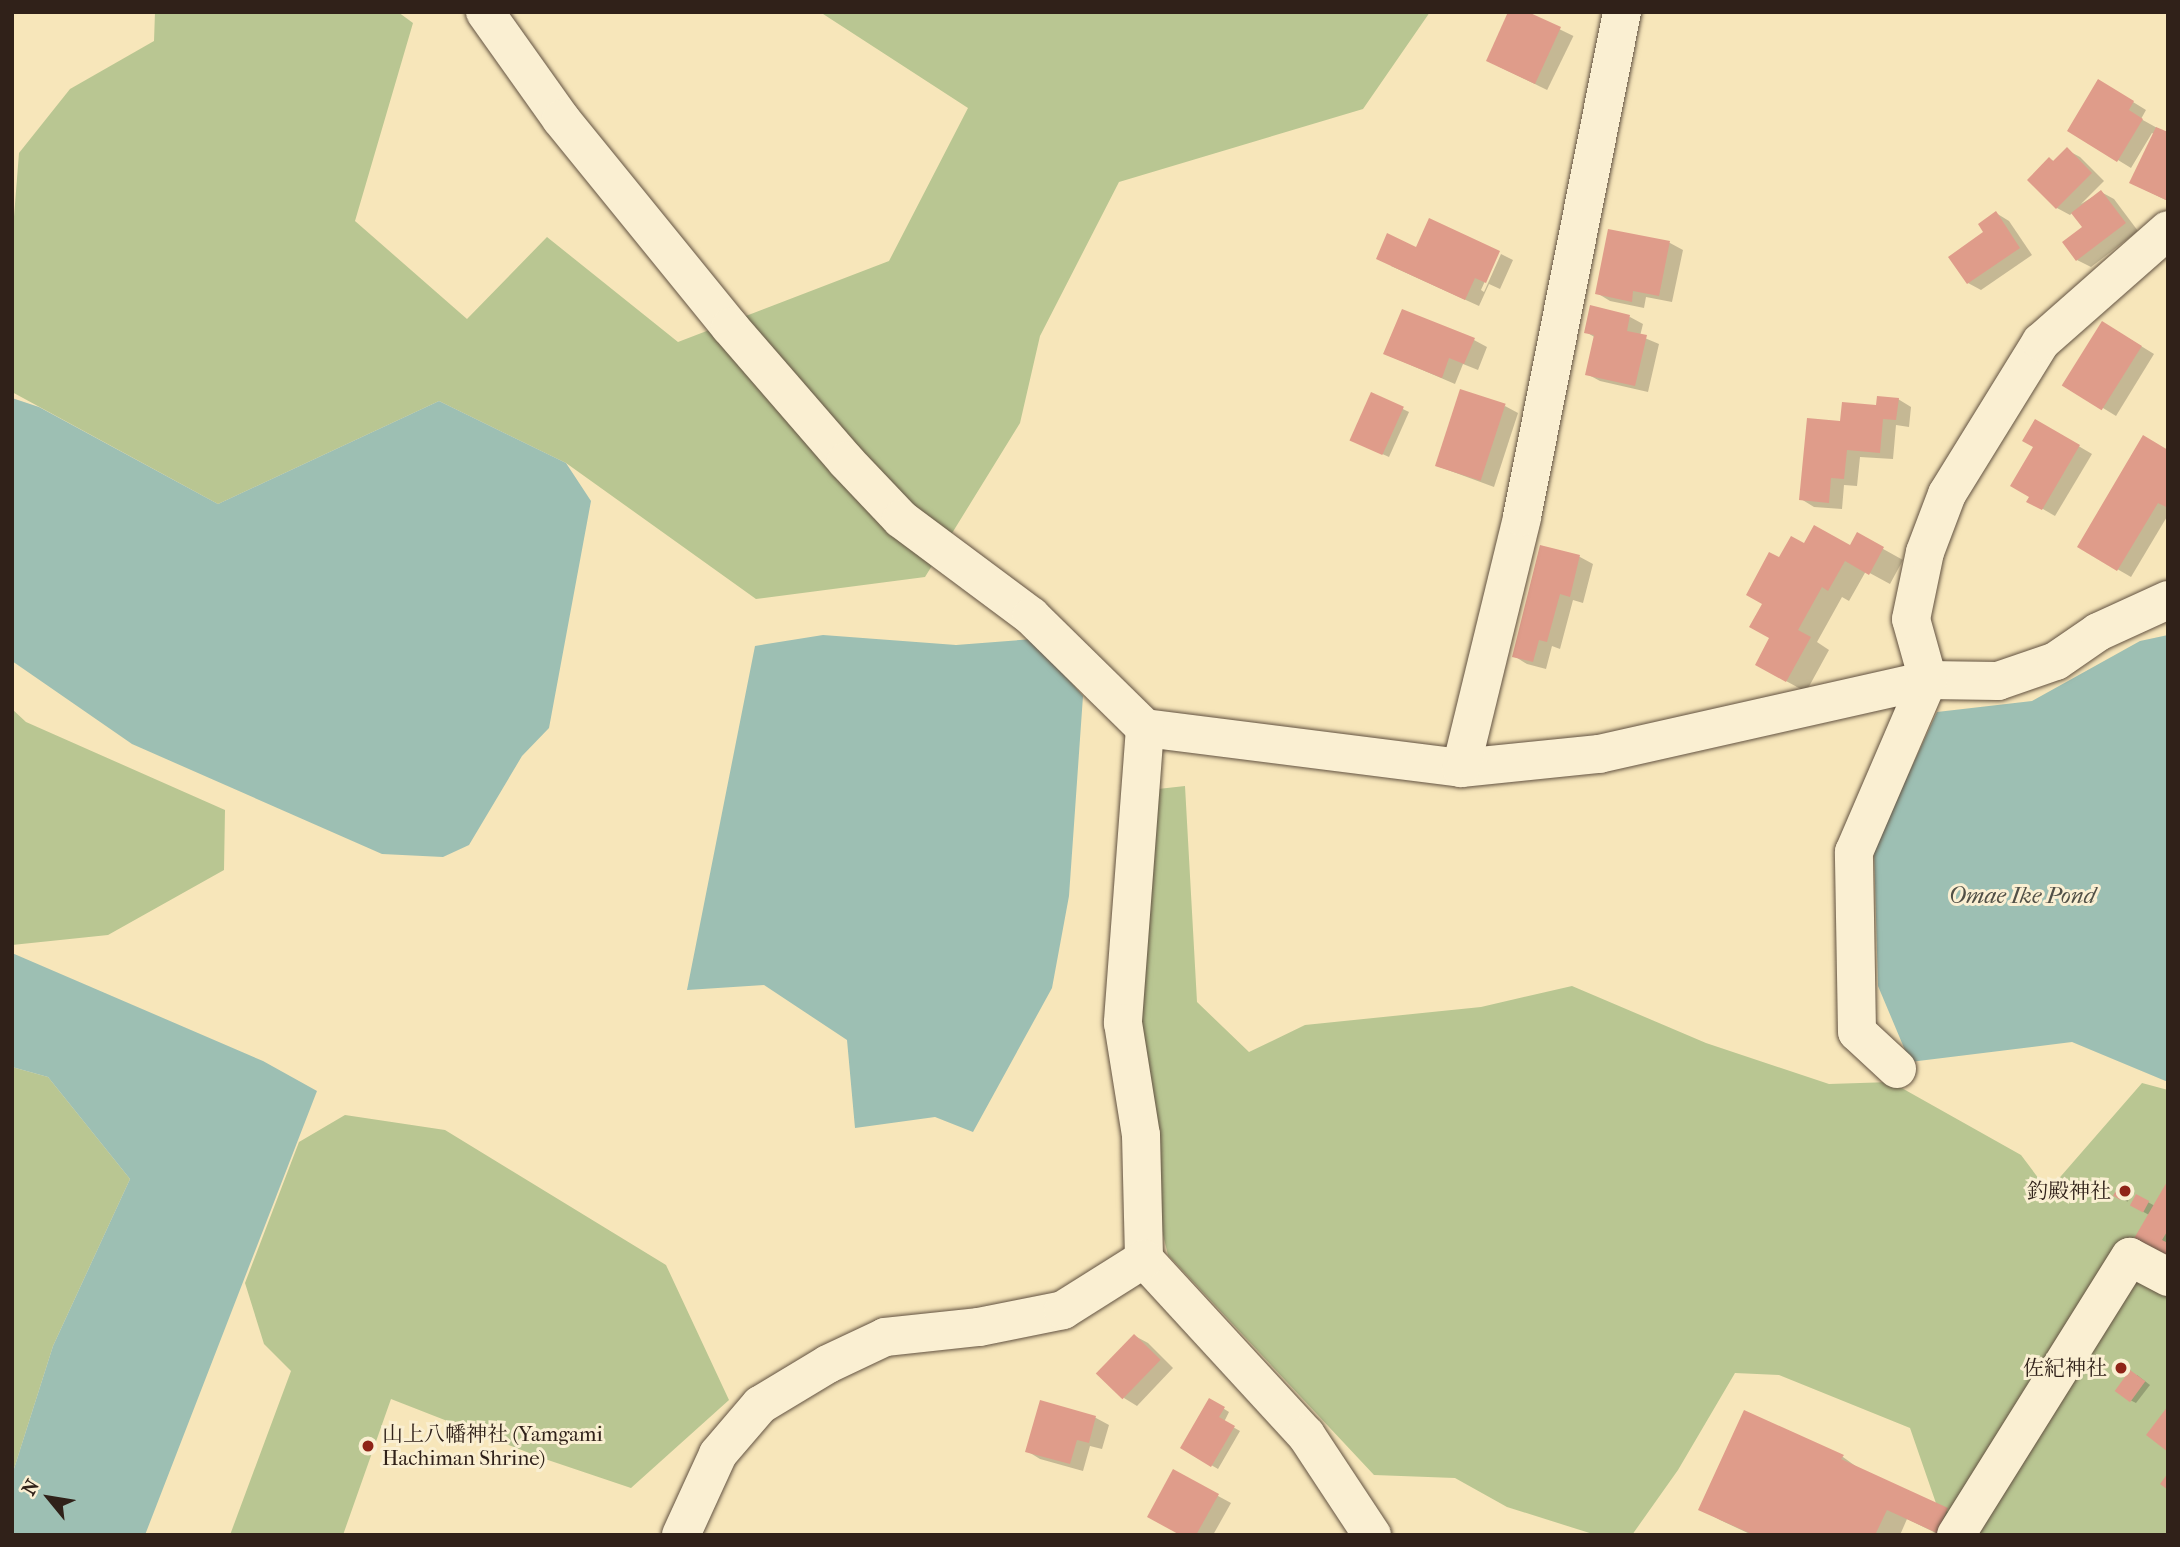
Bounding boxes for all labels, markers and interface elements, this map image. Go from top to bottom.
water label: Omae Ike Pond [1949,882,2095,910]
place label: 釣殿神社 [2027,1178,2111,1204]
marker: 釣殿神社 [2117,1183,2133,1199]
place label: 佐紀神社 [2023,1355,2107,1381]
marker: 佐紀神社 [2113,1360,2129,1376]
place label: 山上八幡神社 (Yamgami Hachiman Shrine) [382,1421,604,1471]
marker: 山上八幡神社 (Yamgami Hachiman Shrine) [360,1438,376,1454]
north arrow [14,1463,84,1533]
text: N [18,1476,44,1499]

